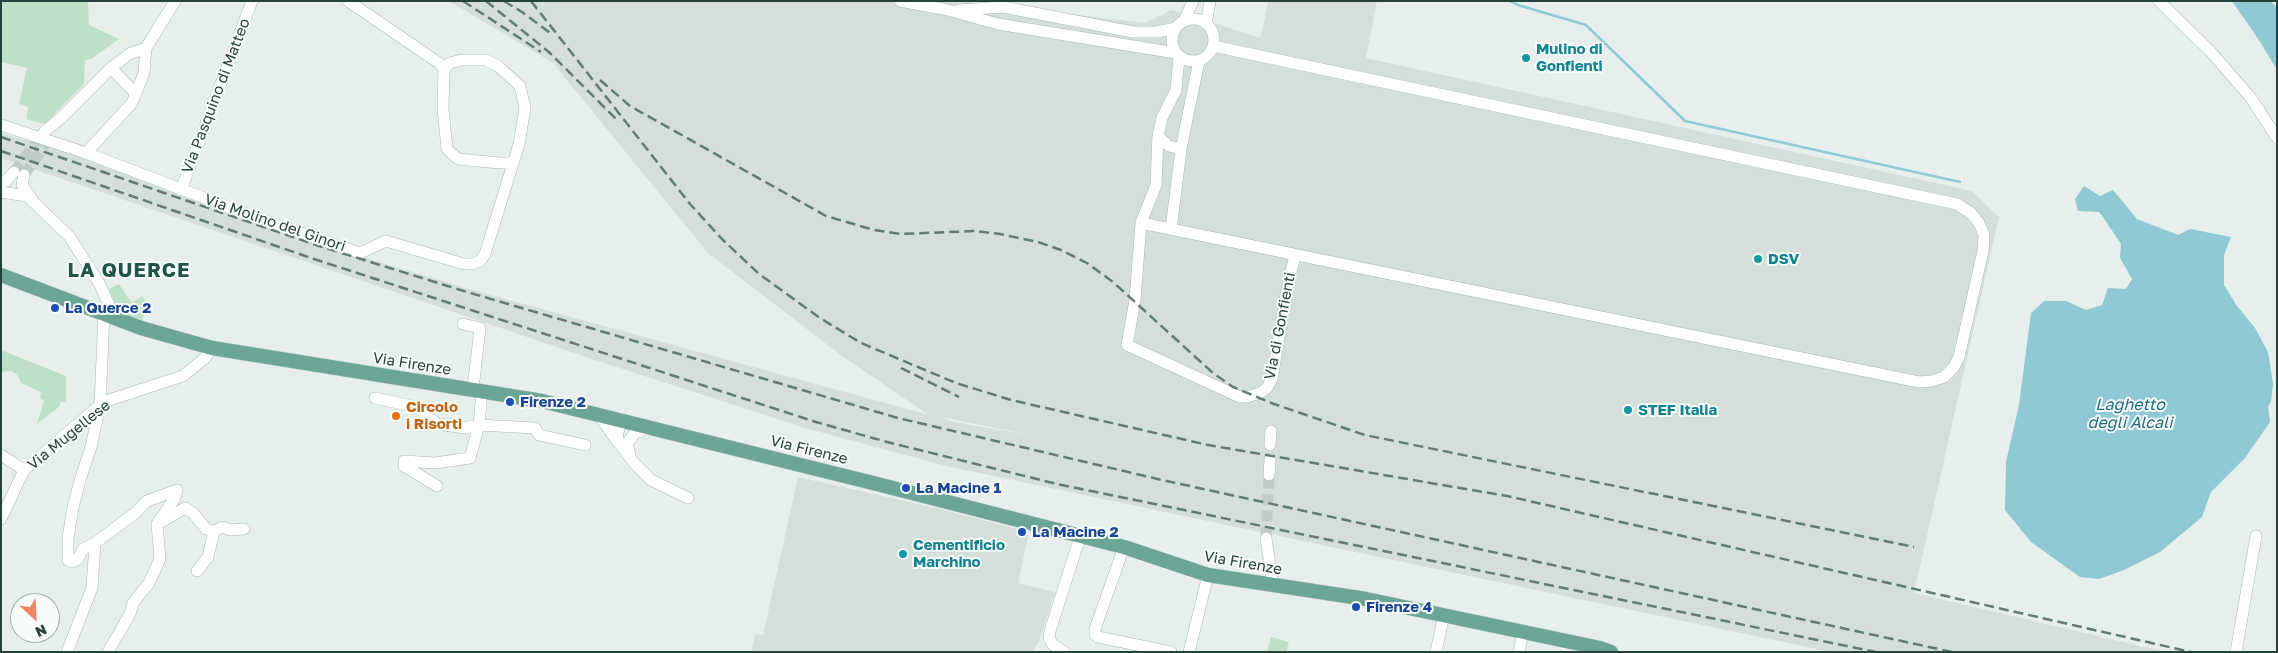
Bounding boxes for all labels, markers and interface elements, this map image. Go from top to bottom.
street label: Via Pasquino di Matteo [178,16,254,176]
place label: Mulino di Gonfienti [1536,40,1603,75]
marker: Mulino di Gonfienti [1520,52,1532,64]
street label: Via Molino del Ginori [202,190,348,256]
place label: DSV [1768,250,1799,268]
marker: DSV [1752,253,1764,265]
district label: LA QUERCE [66,259,192,283]
street label: Via di Gonfienti [1261,271,1299,381]
place label: La Querce 2 [65,299,151,317]
marker: La Querce 2 [49,302,61,314]
street label: Via Firenze [371,349,453,379]
place label: Firenze 2 [520,393,586,411]
water label: Laghetto degli Alcali [2088,395,2172,433]
street label: Via Mugellese [24,396,114,474]
marker: Firenze 2 [504,396,516,408]
place label: Circolo i Risorti [406,398,462,433]
place label: STEF Italia [1638,401,1717,419]
marker: STEF Italia [1622,404,1634,416]
marker: Circolo i Risorti [390,410,402,422]
street label: Via Firenze [768,432,850,468]
place label: La Macine 1 [916,479,1001,497]
marker: La Macine 1 [900,482,912,494]
place label: La Macine 2 [1032,523,1119,541]
marker: La Macine 2 [1016,526,1028,538]
place label: Cementificio Marchino [913,536,1005,571]
street label: Via Firenze [1202,547,1284,579]
marker: Cementificio Marchino [897,548,909,560]
north arrow [10,593,60,643]
place label: Firenze 4 [1366,598,1432,616]
marker: Firenze 4 [1350,601,1362,613]
text: N [33,621,50,641]

